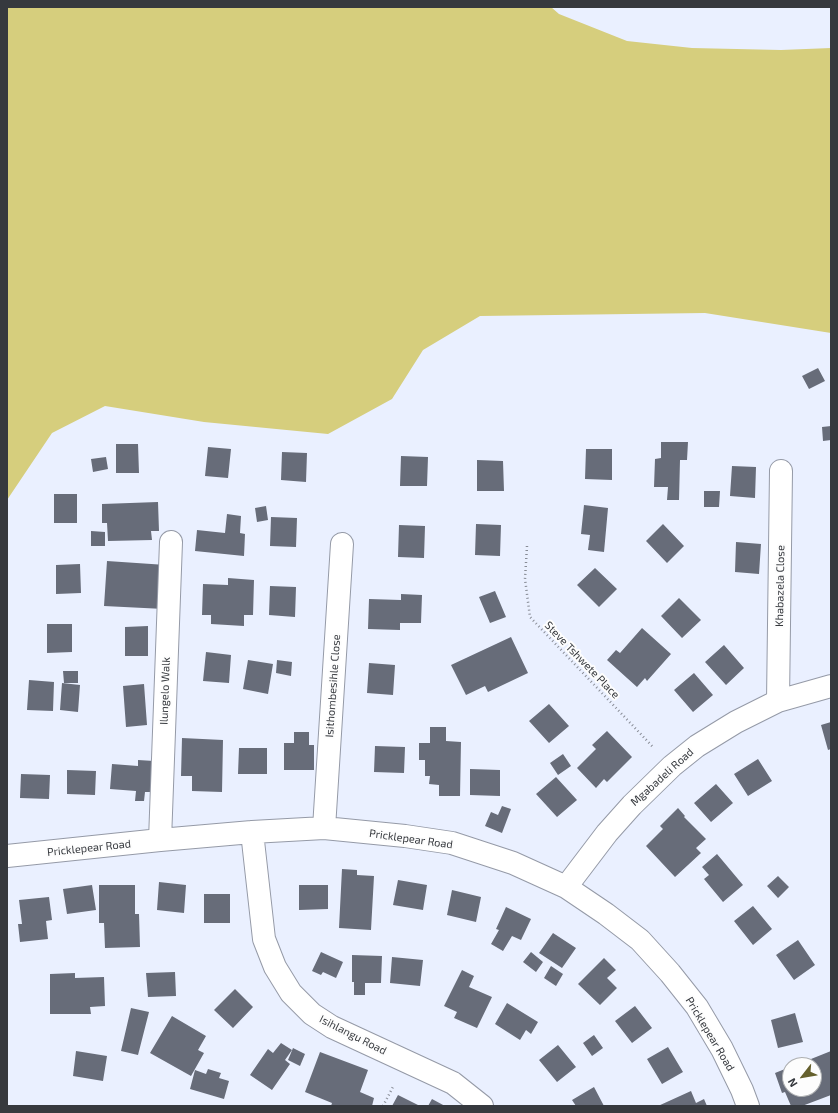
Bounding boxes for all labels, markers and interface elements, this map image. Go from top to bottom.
street label: Khabazela Close [773,545,787,627]
street label: Steve Tshwete Place [542,619,622,701]
street label: Isithombesihle Close [323,634,343,738]
street label: Ilungelo Walk [157,657,173,725]
street label: Mgabadeli Road [628,745,696,809]
street label: Pricklepear Road [368,827,454,851]
street label: Pricklepear Road [46,837,132,859]
street label: Pricklepear Road [683,994,737,1074]
street label: Isihlangu Road [317,1012,389,1058]
north arrow [782,1057,822,1097]
text: N [785,1076,800,1090]

